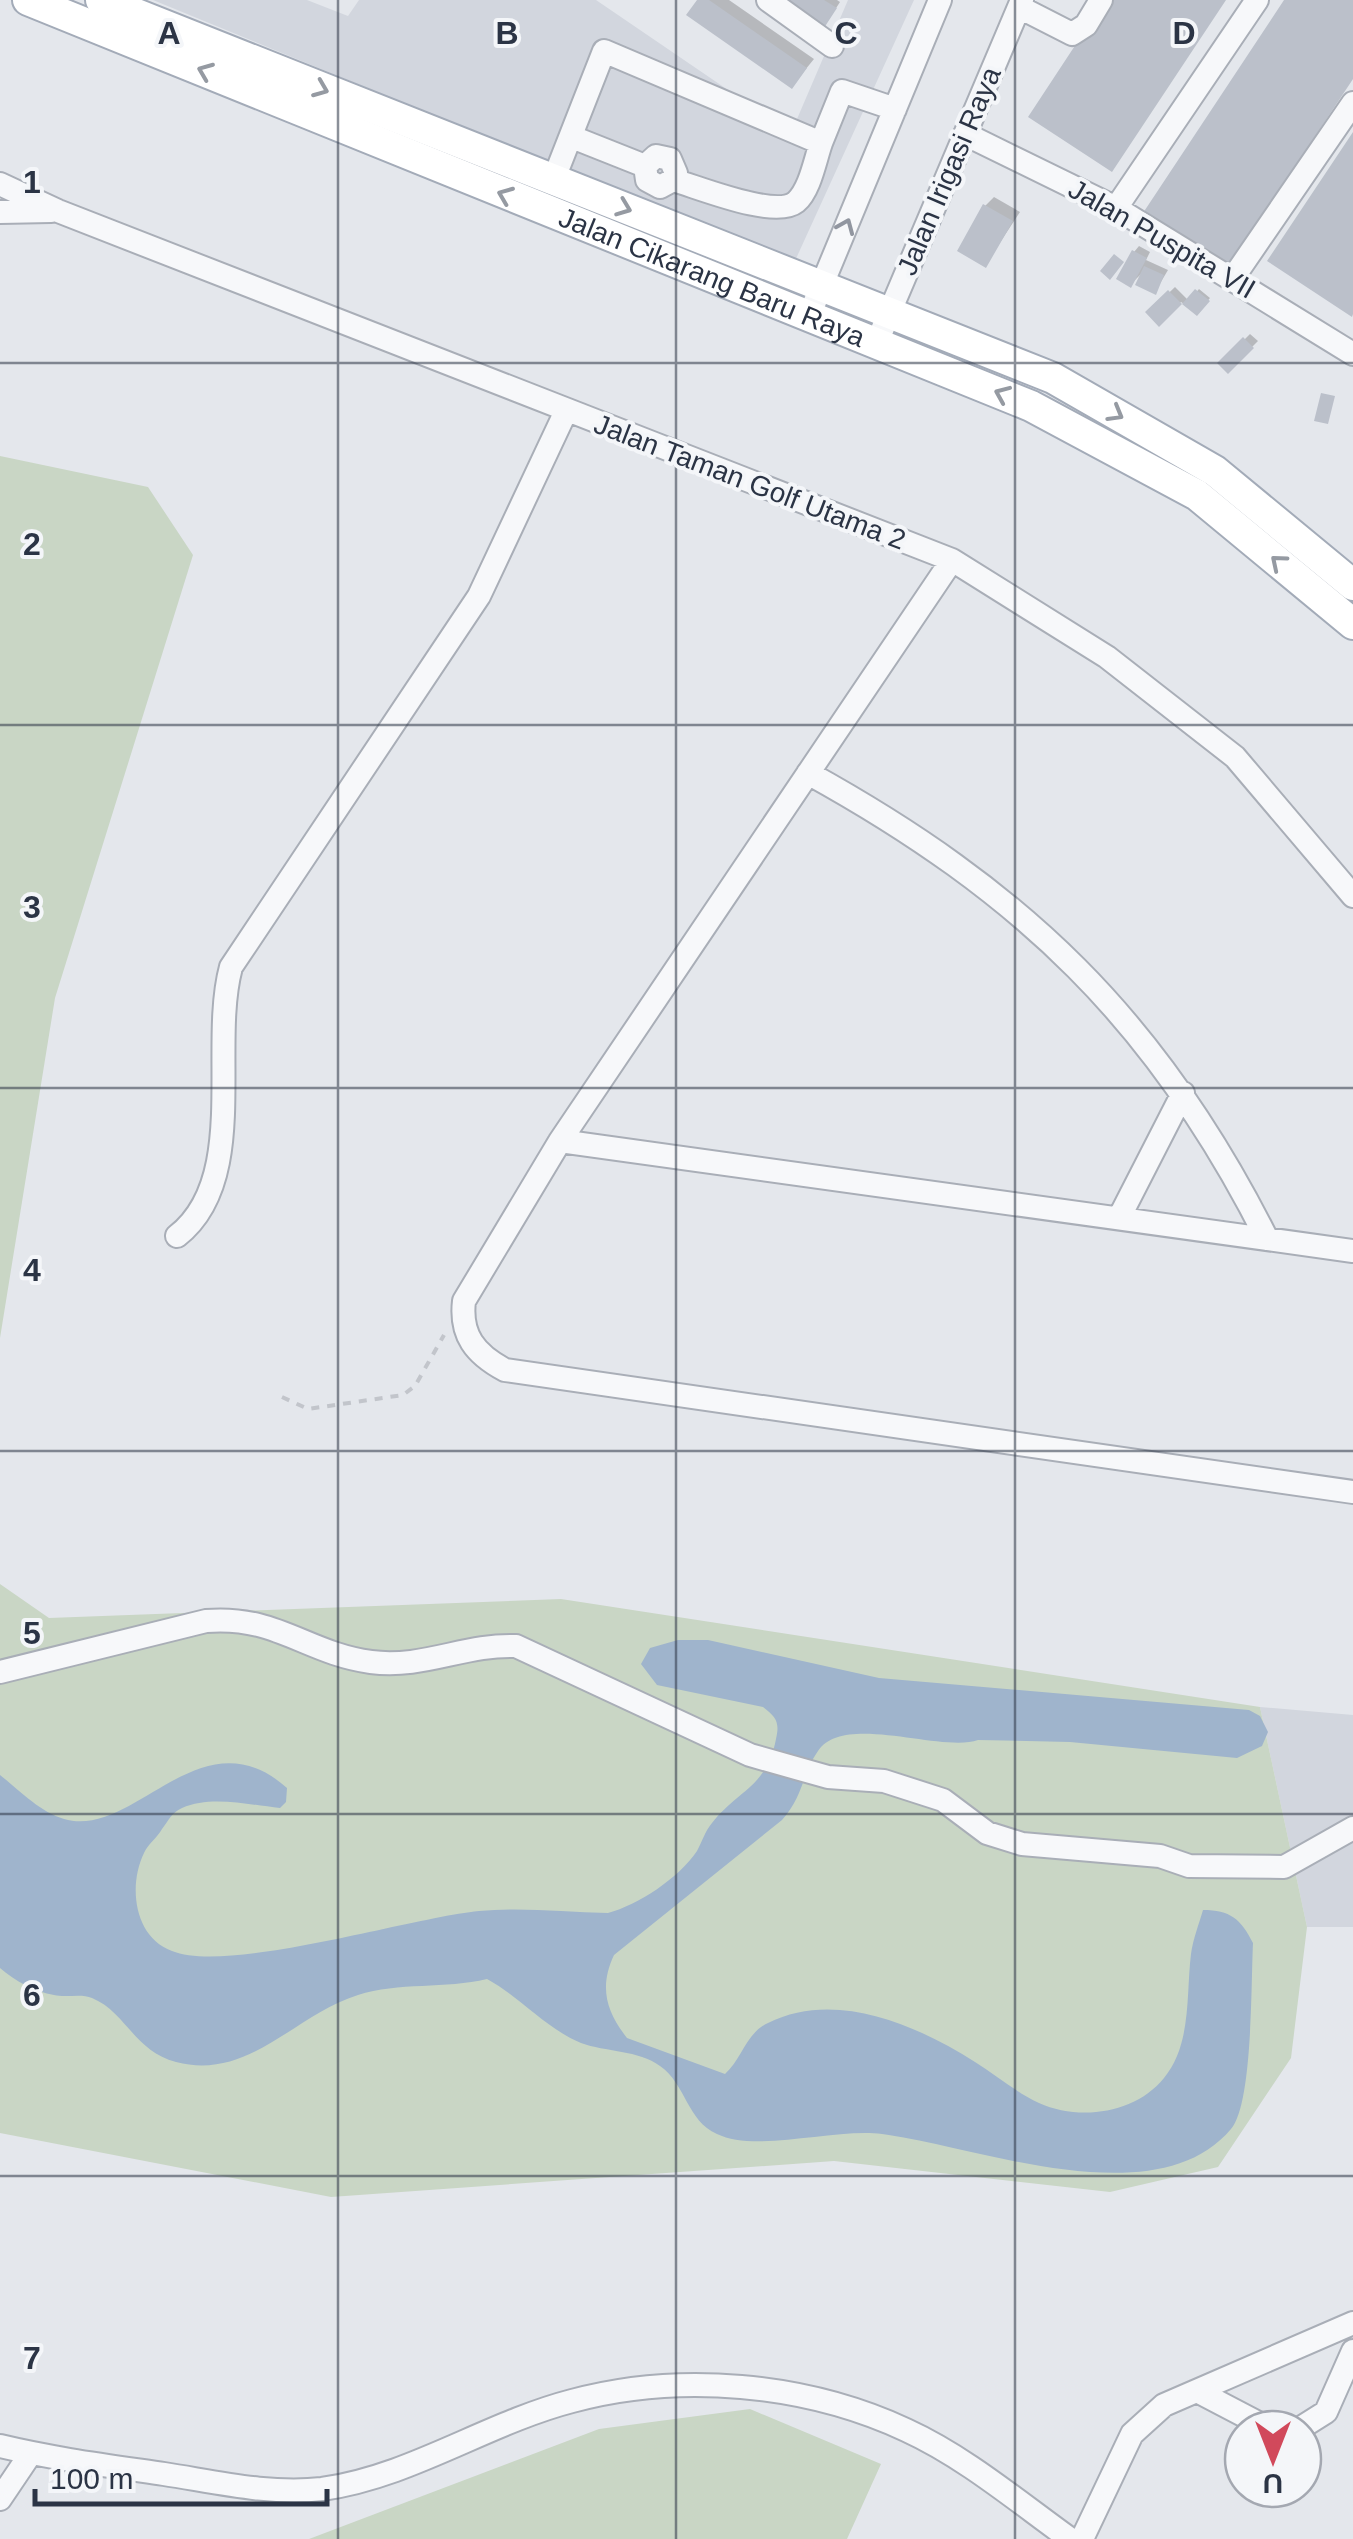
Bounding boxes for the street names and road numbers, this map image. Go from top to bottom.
street label: Jalan Irigasi Raya [891,62,1007,279]
street label: Jalan Puspita VII [1063,173,1261,305]
street label: Jalan Cikarang Baru Raya [555,201,870,353]
street label: Jalan Taman Golf Utama 2 [590,408,910,556]

